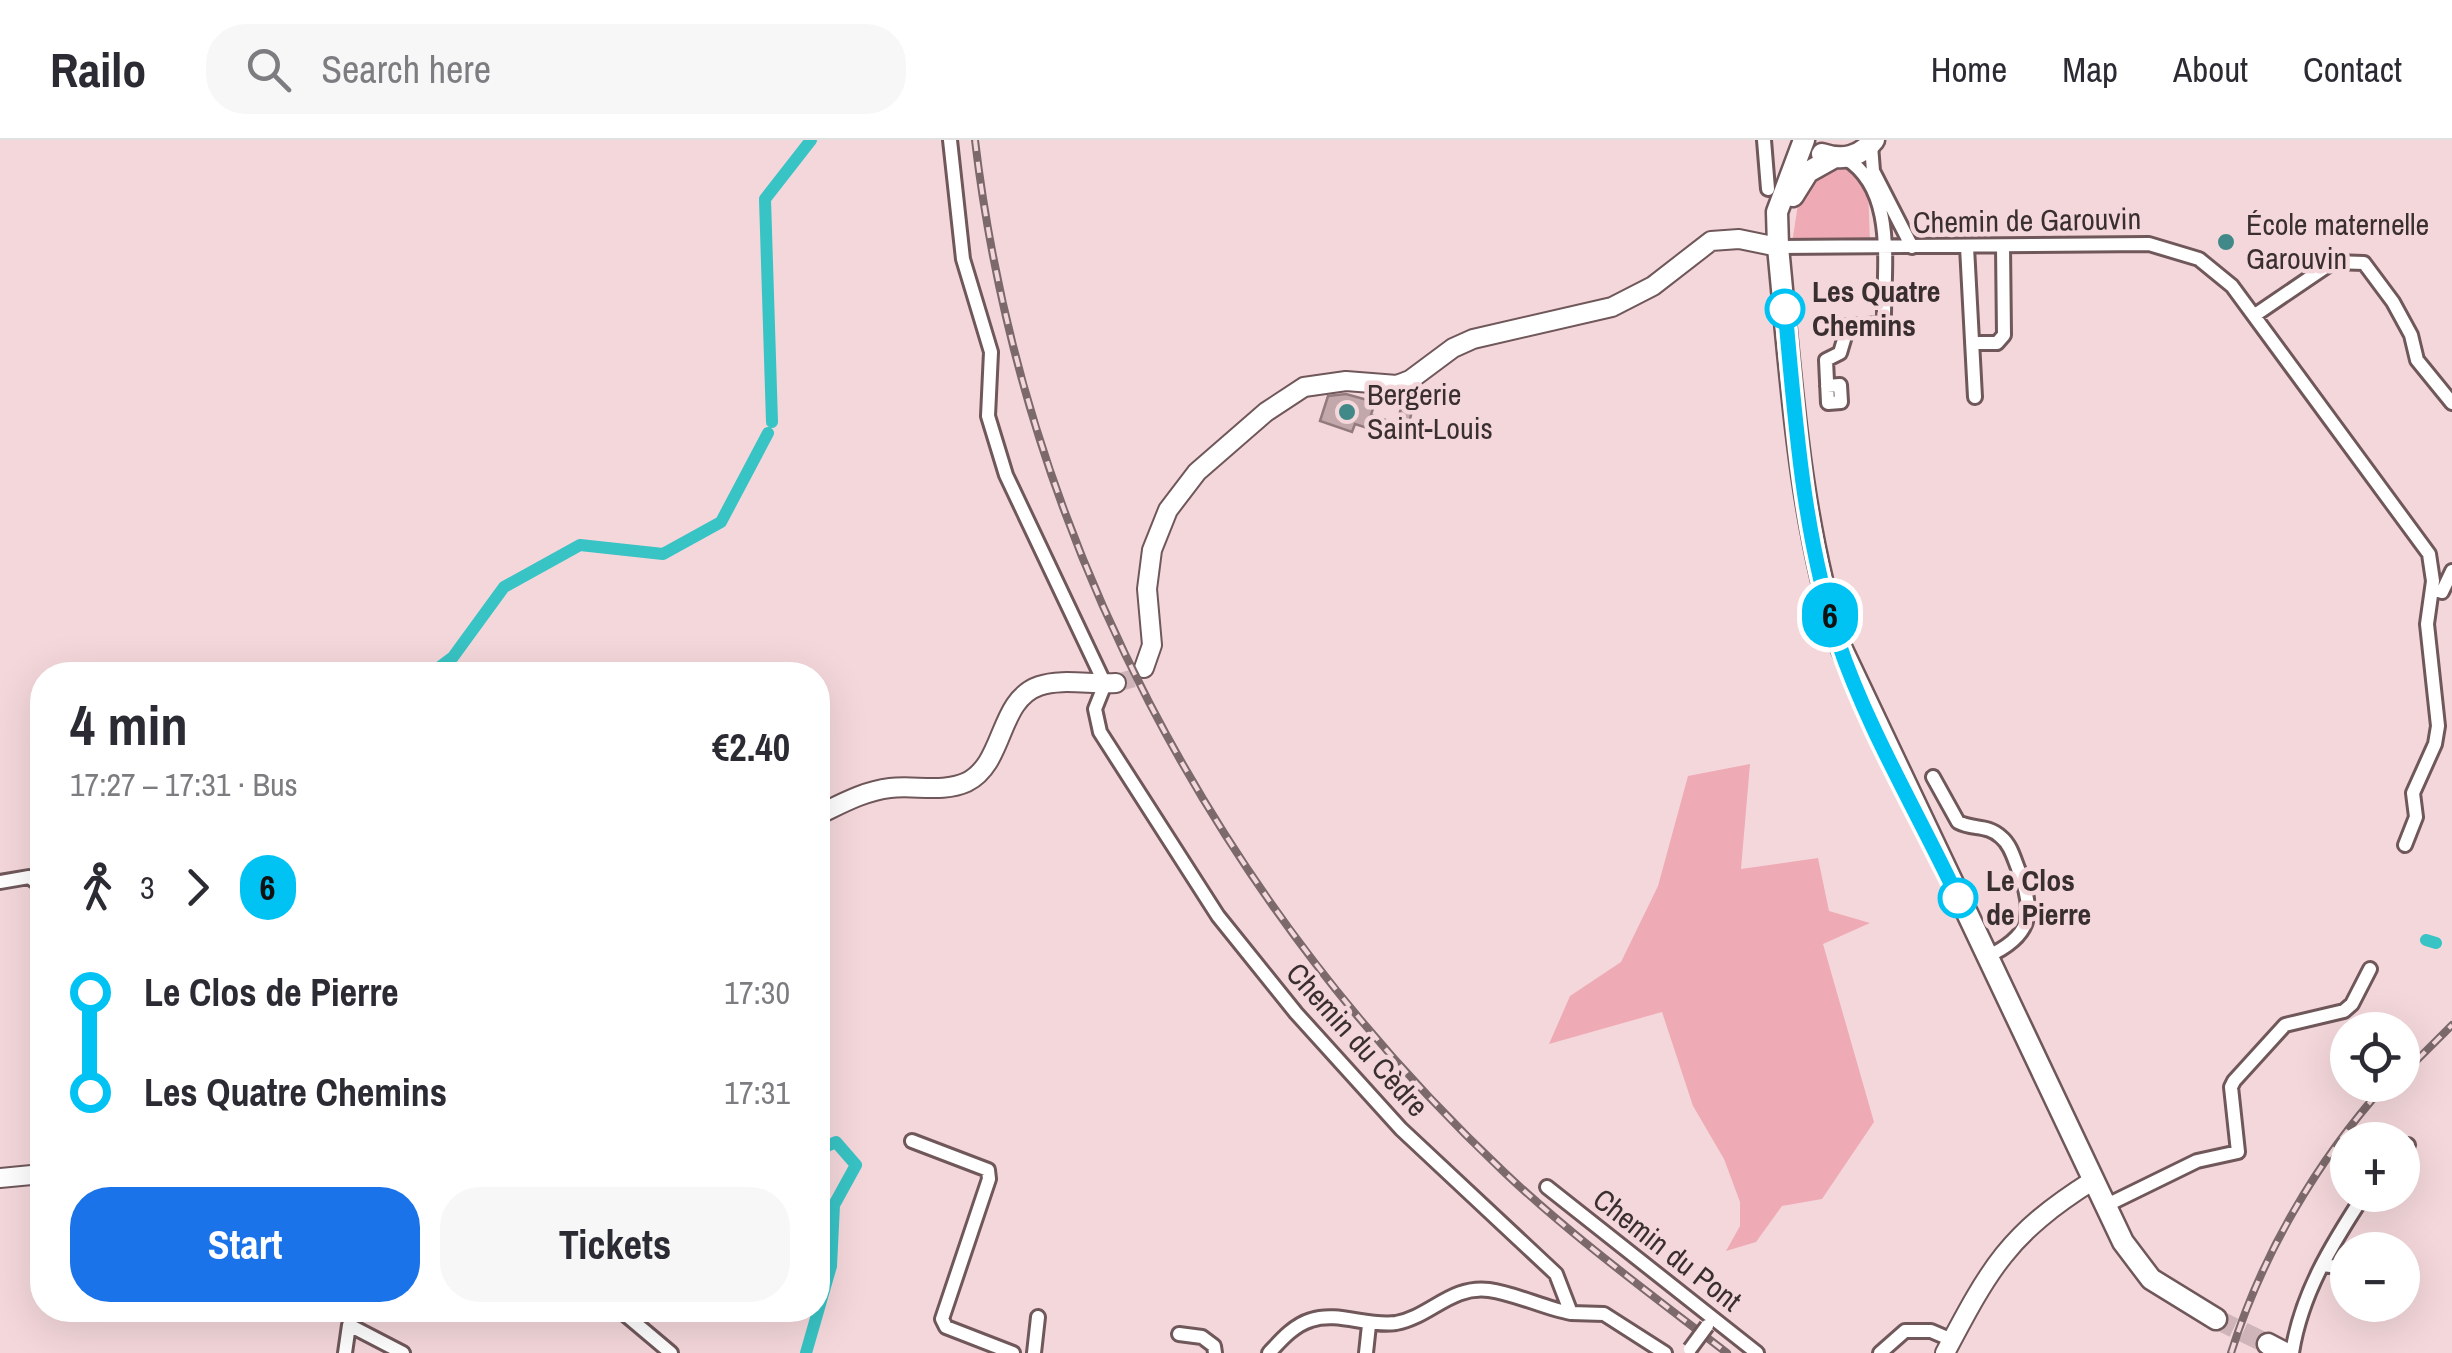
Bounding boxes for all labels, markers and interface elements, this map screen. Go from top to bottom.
search box [206,24,906,114]
text: Railo [50,37,146,102]
icon: search [241,42,296,97]
text: Search here [321,44,491,95]
text: Home [1931,46,2007,93]
text: Map [2062,46,2118,93]
text: About [2173,46,2248,93]
text: Contact [2303,46,2402,93]
street label: Chemin de Garouvin [1912,198,2142,242]
place label: École maternelle Garouvin [2246,204,2429,278]
marker: École maternelle Garouvin [2215,231,2237,253]
place label: Les Quatre Chemins [1812,271,1941,345]
marker: Les Quatre Chemins [1766,290,1804,328]
place label: Bergerie Saint-Louis [1367,374,1493,448]
marker: Bergerie Saint-Louis [1336,401,1358,423]
line badge: 6 [1798,582,1862,648]
text: 6 [1822,592,1838,639]
text: 4 min [70,688,188,762]
text: €2.40 [712,722,790,773]
text: 17:27 – 17:31 · Bus [70,763,298,806]
icon: walk [70,860,125,915]
icon: forward [170,860,225,915]
place label: Le Clos de Pierre [1986,860,2091,934]
text: 6 [260,864,276,911]
text: 3 [140,866,155,909]
marker: Le Clos de Pierre [1939,879,1977,917]
street label: Chemin du Cèdre [1278,954,1438,1125]
text: Le Clos de Pierre [144,967,399,1018]
text: 17:30 [724,971,790,1014]
map controls [2330,1012,2420,1322]
button: locate [2330,1012,2420,1102]
text: Les Quatre Chemins [144,1067,447,1118]
text: 17:31 [724,1071,790,1114]
button: + [2330,1122,2420,1212]
street label: Chemin du Pont [1585,1179,1750,1320]
button: Start [70,1187,420,1302]
button: Tickets [440,1187,790,1302]
button: − [2330,1232,2420,1322]

